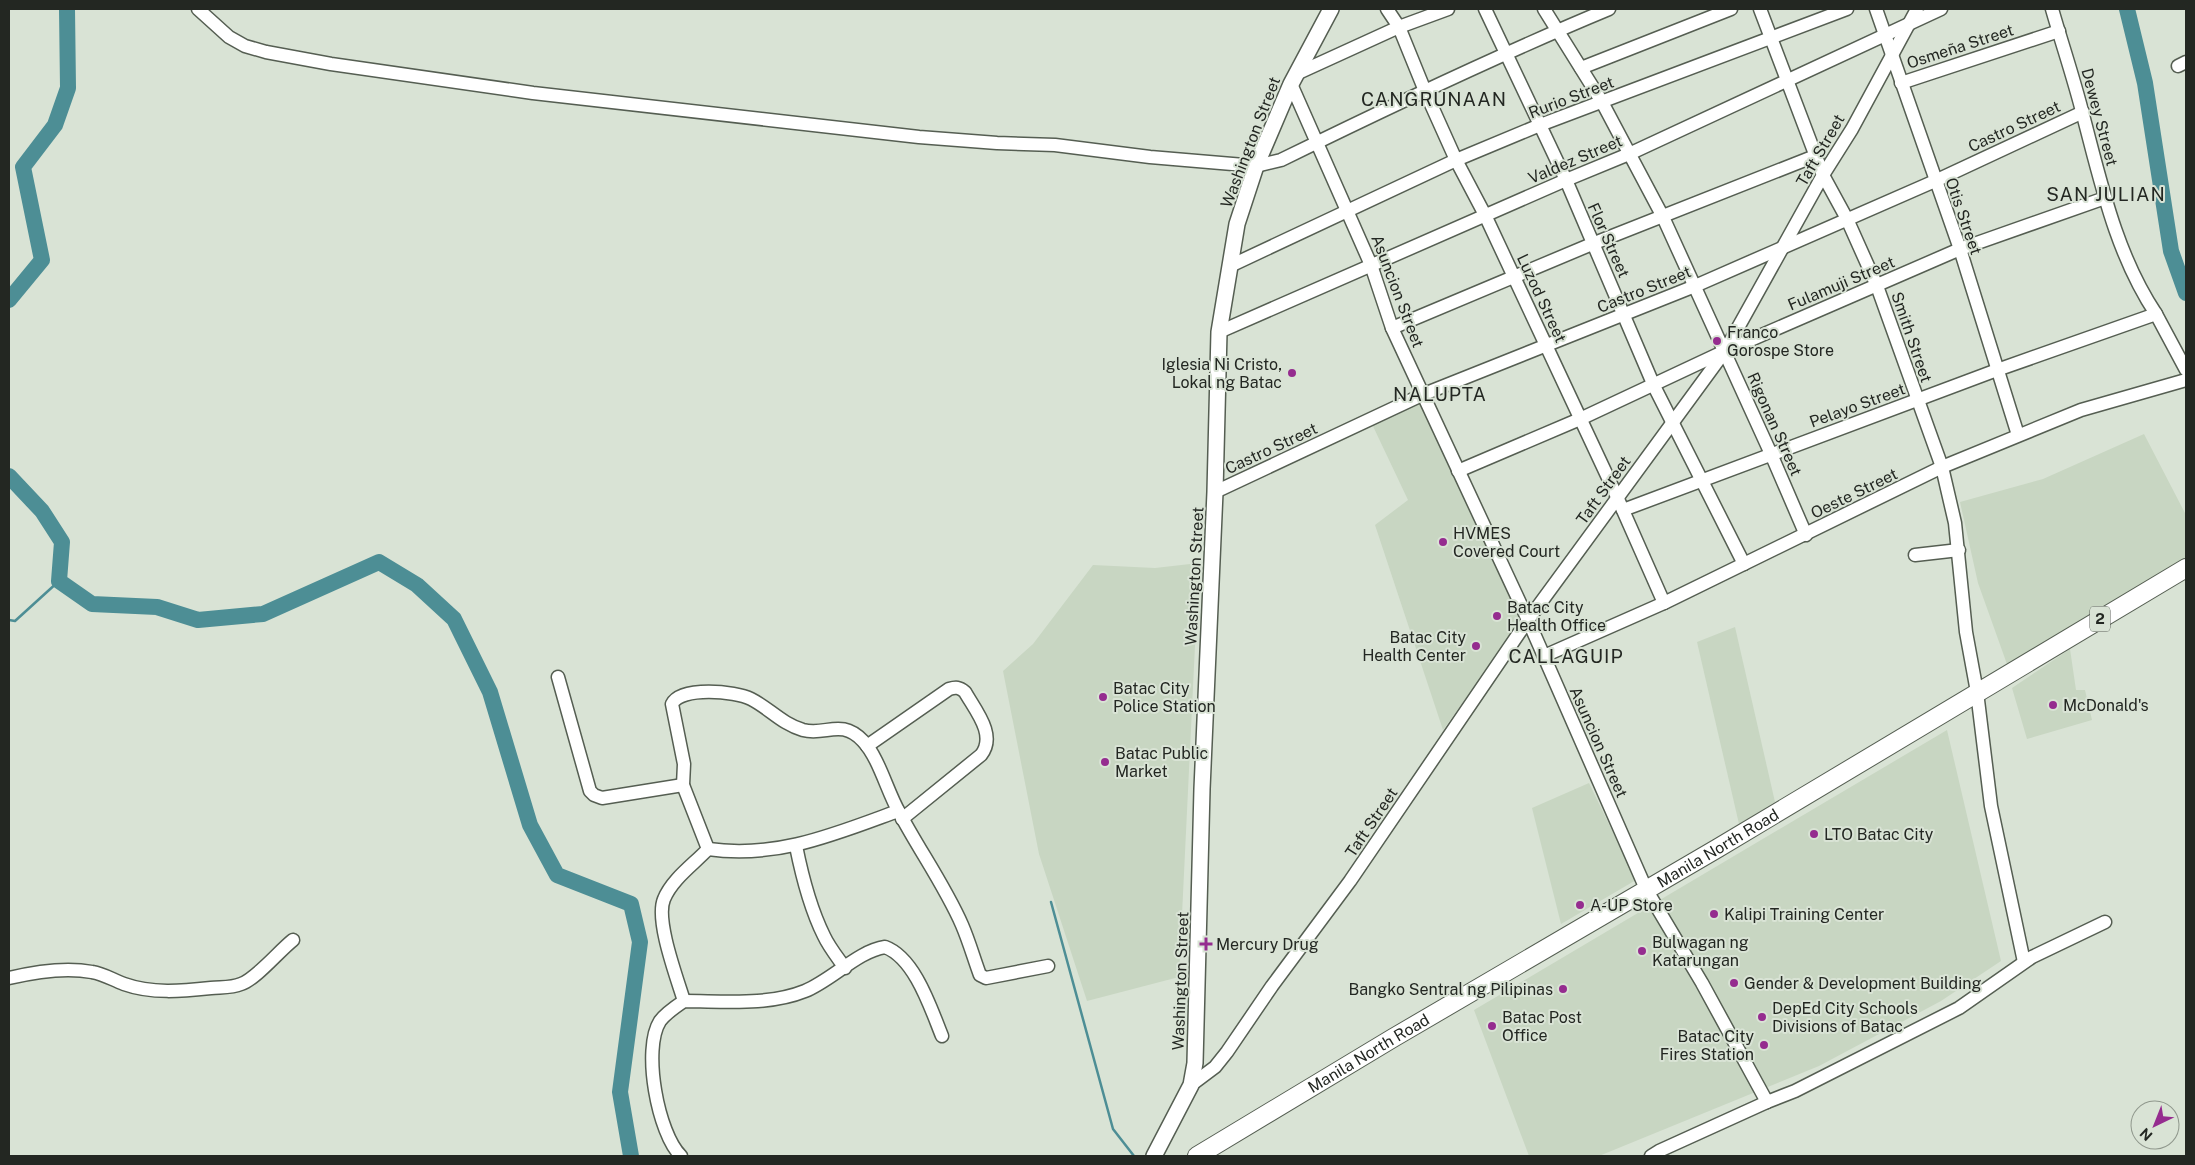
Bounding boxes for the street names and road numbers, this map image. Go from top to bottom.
street label: Osmeña Street [1904,20,2016,73]
street label: Dewey Street [2077,66,2122,168]
street label: Rurio Street [1526,72,1617,122]
street label: Washington Street [1217,74,1284,210]
street label: Castro Street [1965,97,2063,156]
street label: Taft Street [1792,111,1849,190]
street label: Valdez Street [1525,131,1625,188]
street label: Otis Street [1941,175,1986,257]
street label: Flor Street [1584,200,1633,281]
street label: Asuncion Street [1367,232,1428,350]
street label: Luzod Street [1513,251,1570,345]
street label: Fulamuji Street [1785,252,1898,315]
street label: Castro Street [1594,262,1694,317]
street label: Smith Street [1887,289,1936,385]
street label: Rigonan Street [1743,369,1806,479]
street label: Pelayo Street [1807,379,1908,432]
street label: Castro Street [1222,419,1320,478]
street label: Taft Street [1572,452,1635,528]
street label: Oeste Street [1808,464,1901,523]
street label: Washington Street [1181,506,1208,646]
road number: 2 [2090,606,2110,632]
street label: Asuncion Street [1566,684,1631,801]
street label: Taft Street [1341,784,1402,861]
street label: Manila North Road [1654,805,1782,892]
street label: Washington Street [1169,911,1192,1051]
street label: Manila North Road [1305,1010,1433,1097]

